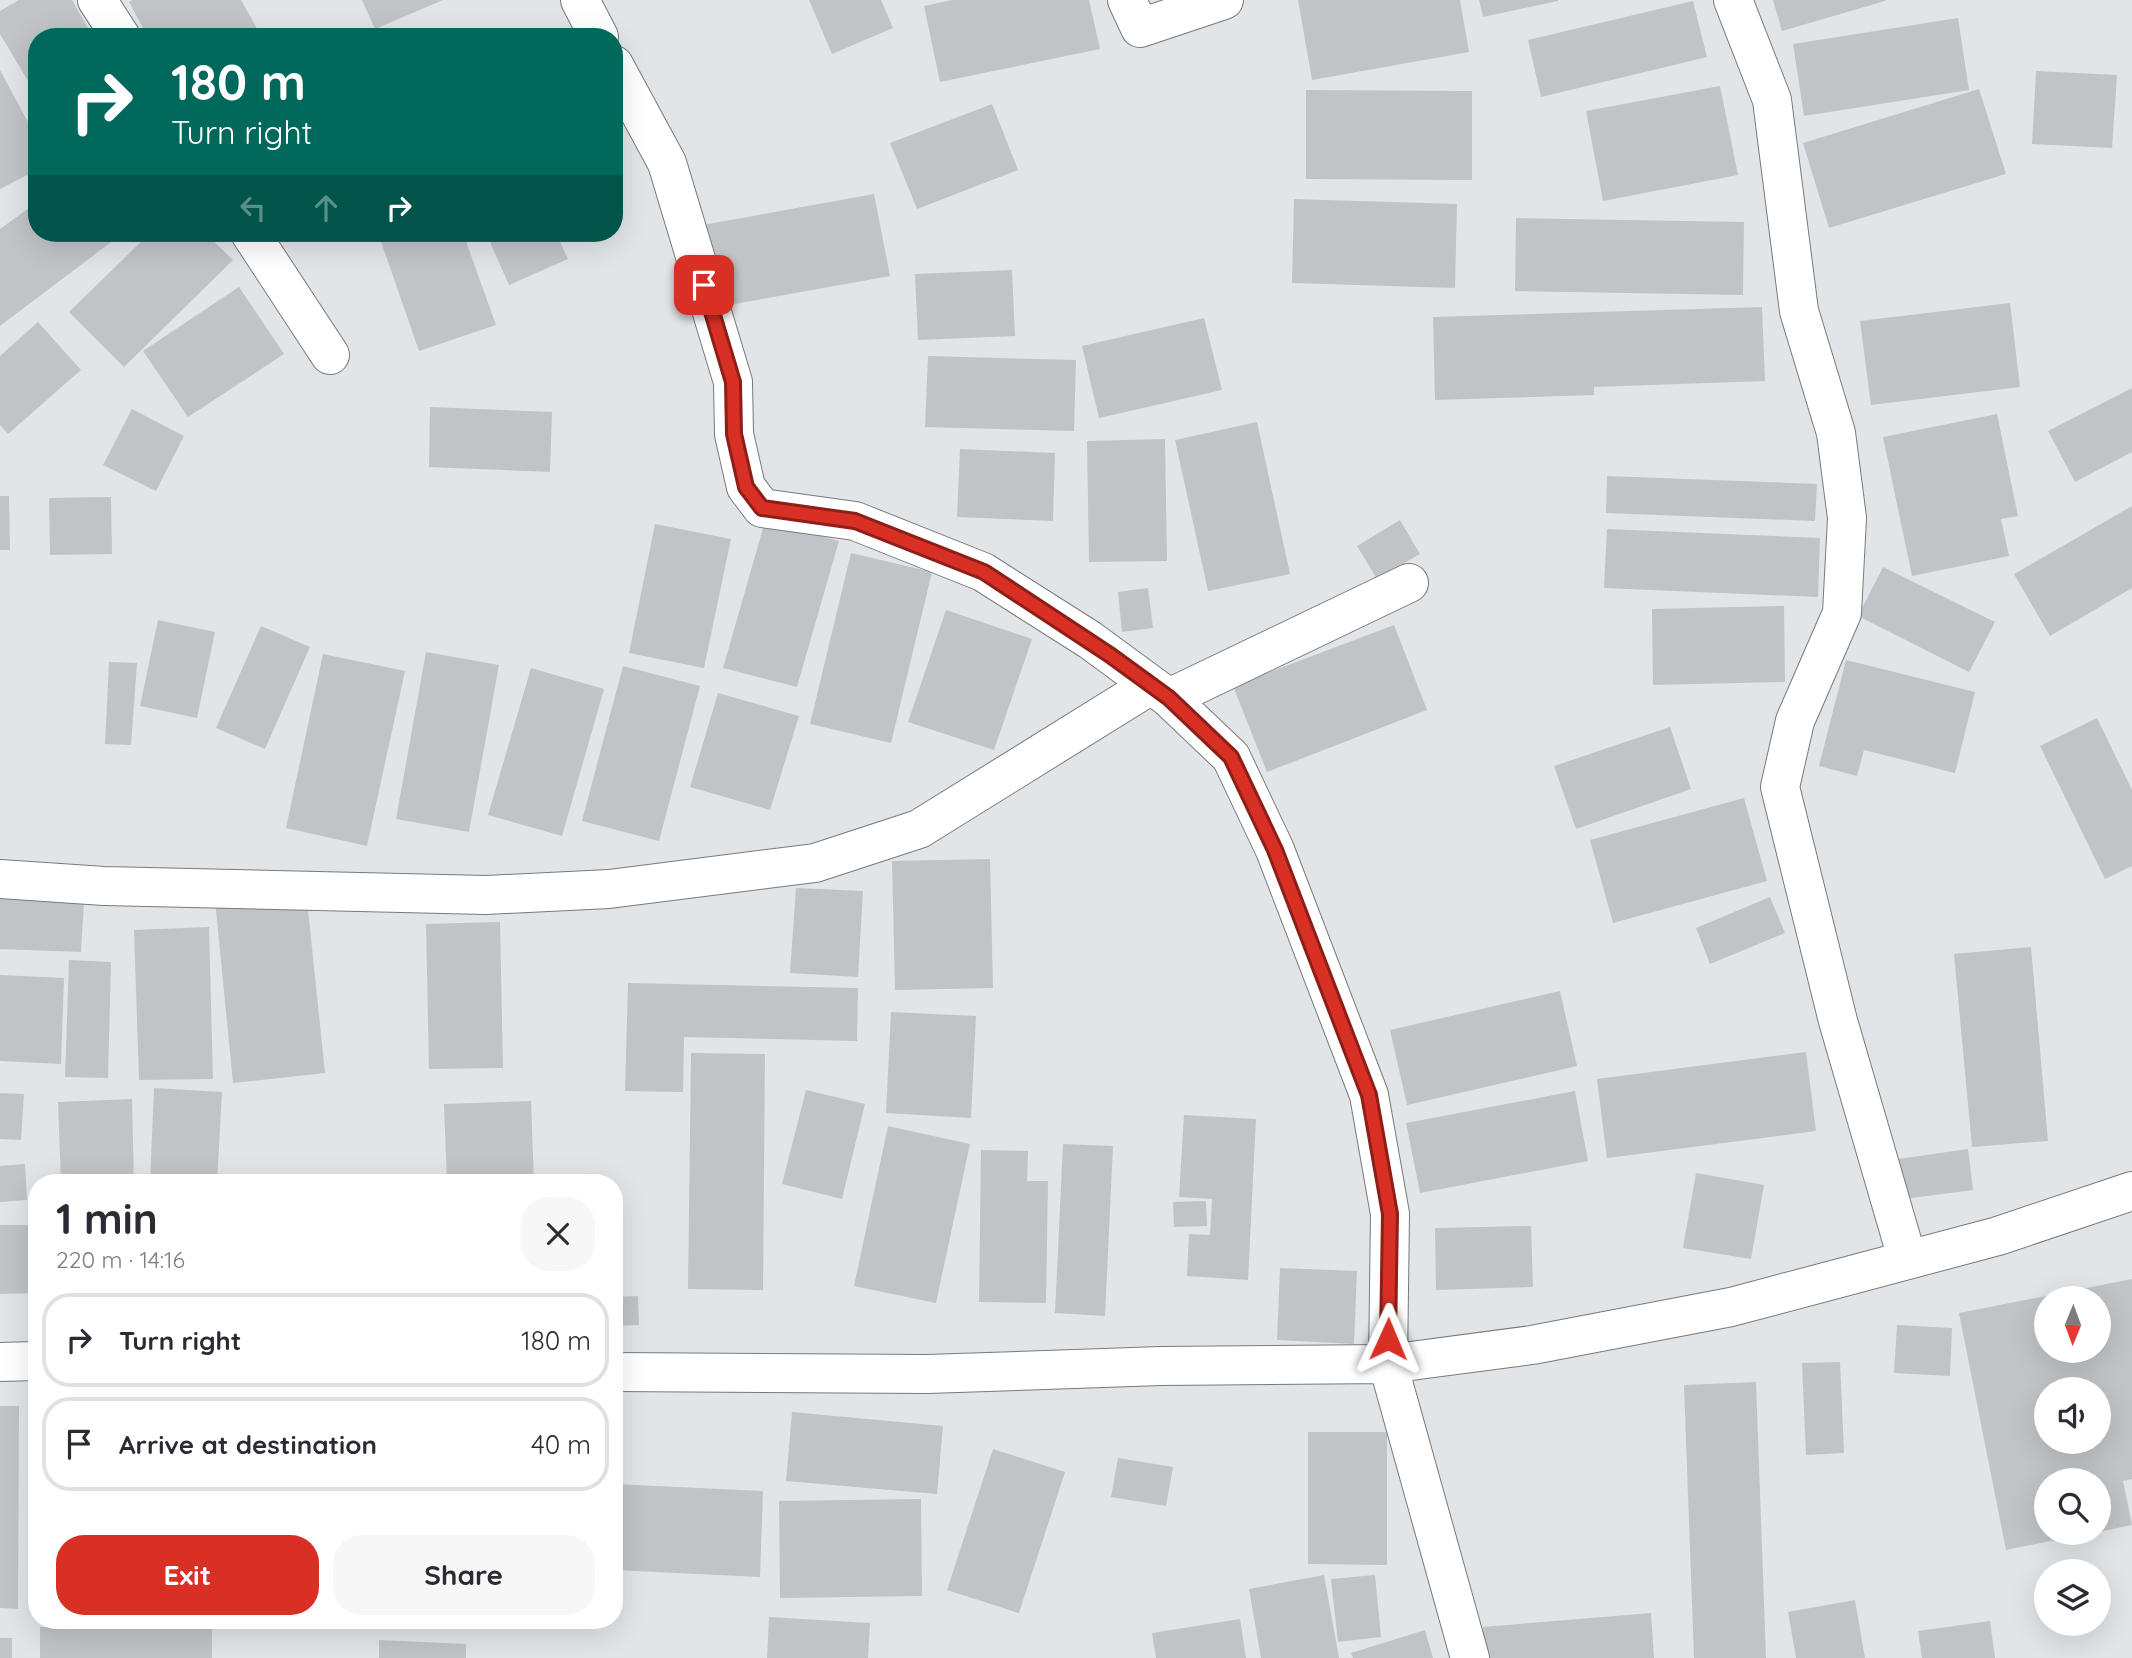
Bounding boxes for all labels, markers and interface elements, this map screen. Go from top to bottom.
text: 180 m [171,51,306,112]
icon: right [56,56,147,147]
text: Turn right [171,112,312,152]
icon: left [234,189,272,227]
icon: ahead [307,189,345,227]
icon: right [380,189,418,227]
pin [674,255,734,315]
icon: arrive [685,266,723,304]
text: 1 min [56,1192,158,1245]
button: close [521,1197,595,1271]
text: 220 m · 14:16 [56,1245,185,1274]
north arrow [2034,1286,2110,1363]
map controls [2034,1286,2111,1636]
position arrow [1351,1302,1425,1376]
icon: right [60,1321,98,1359]
text: Turn right [119,1324,241,1357]
text: 180 m [521,1324,591,1357]
button: sound [2034,1377,2111,1454]
icon: arrive [60,1425,98,1463]
text: Arrive at destination [119,1428,377,1461]
text: 40 m [531,1428,591,1461]
button: search [2034,1468,2111,1545]
button: Exit [56,1535,319,1615]
button: Share [333,1535,595,1615]
button: layers [2034,1559,2111,1636]

